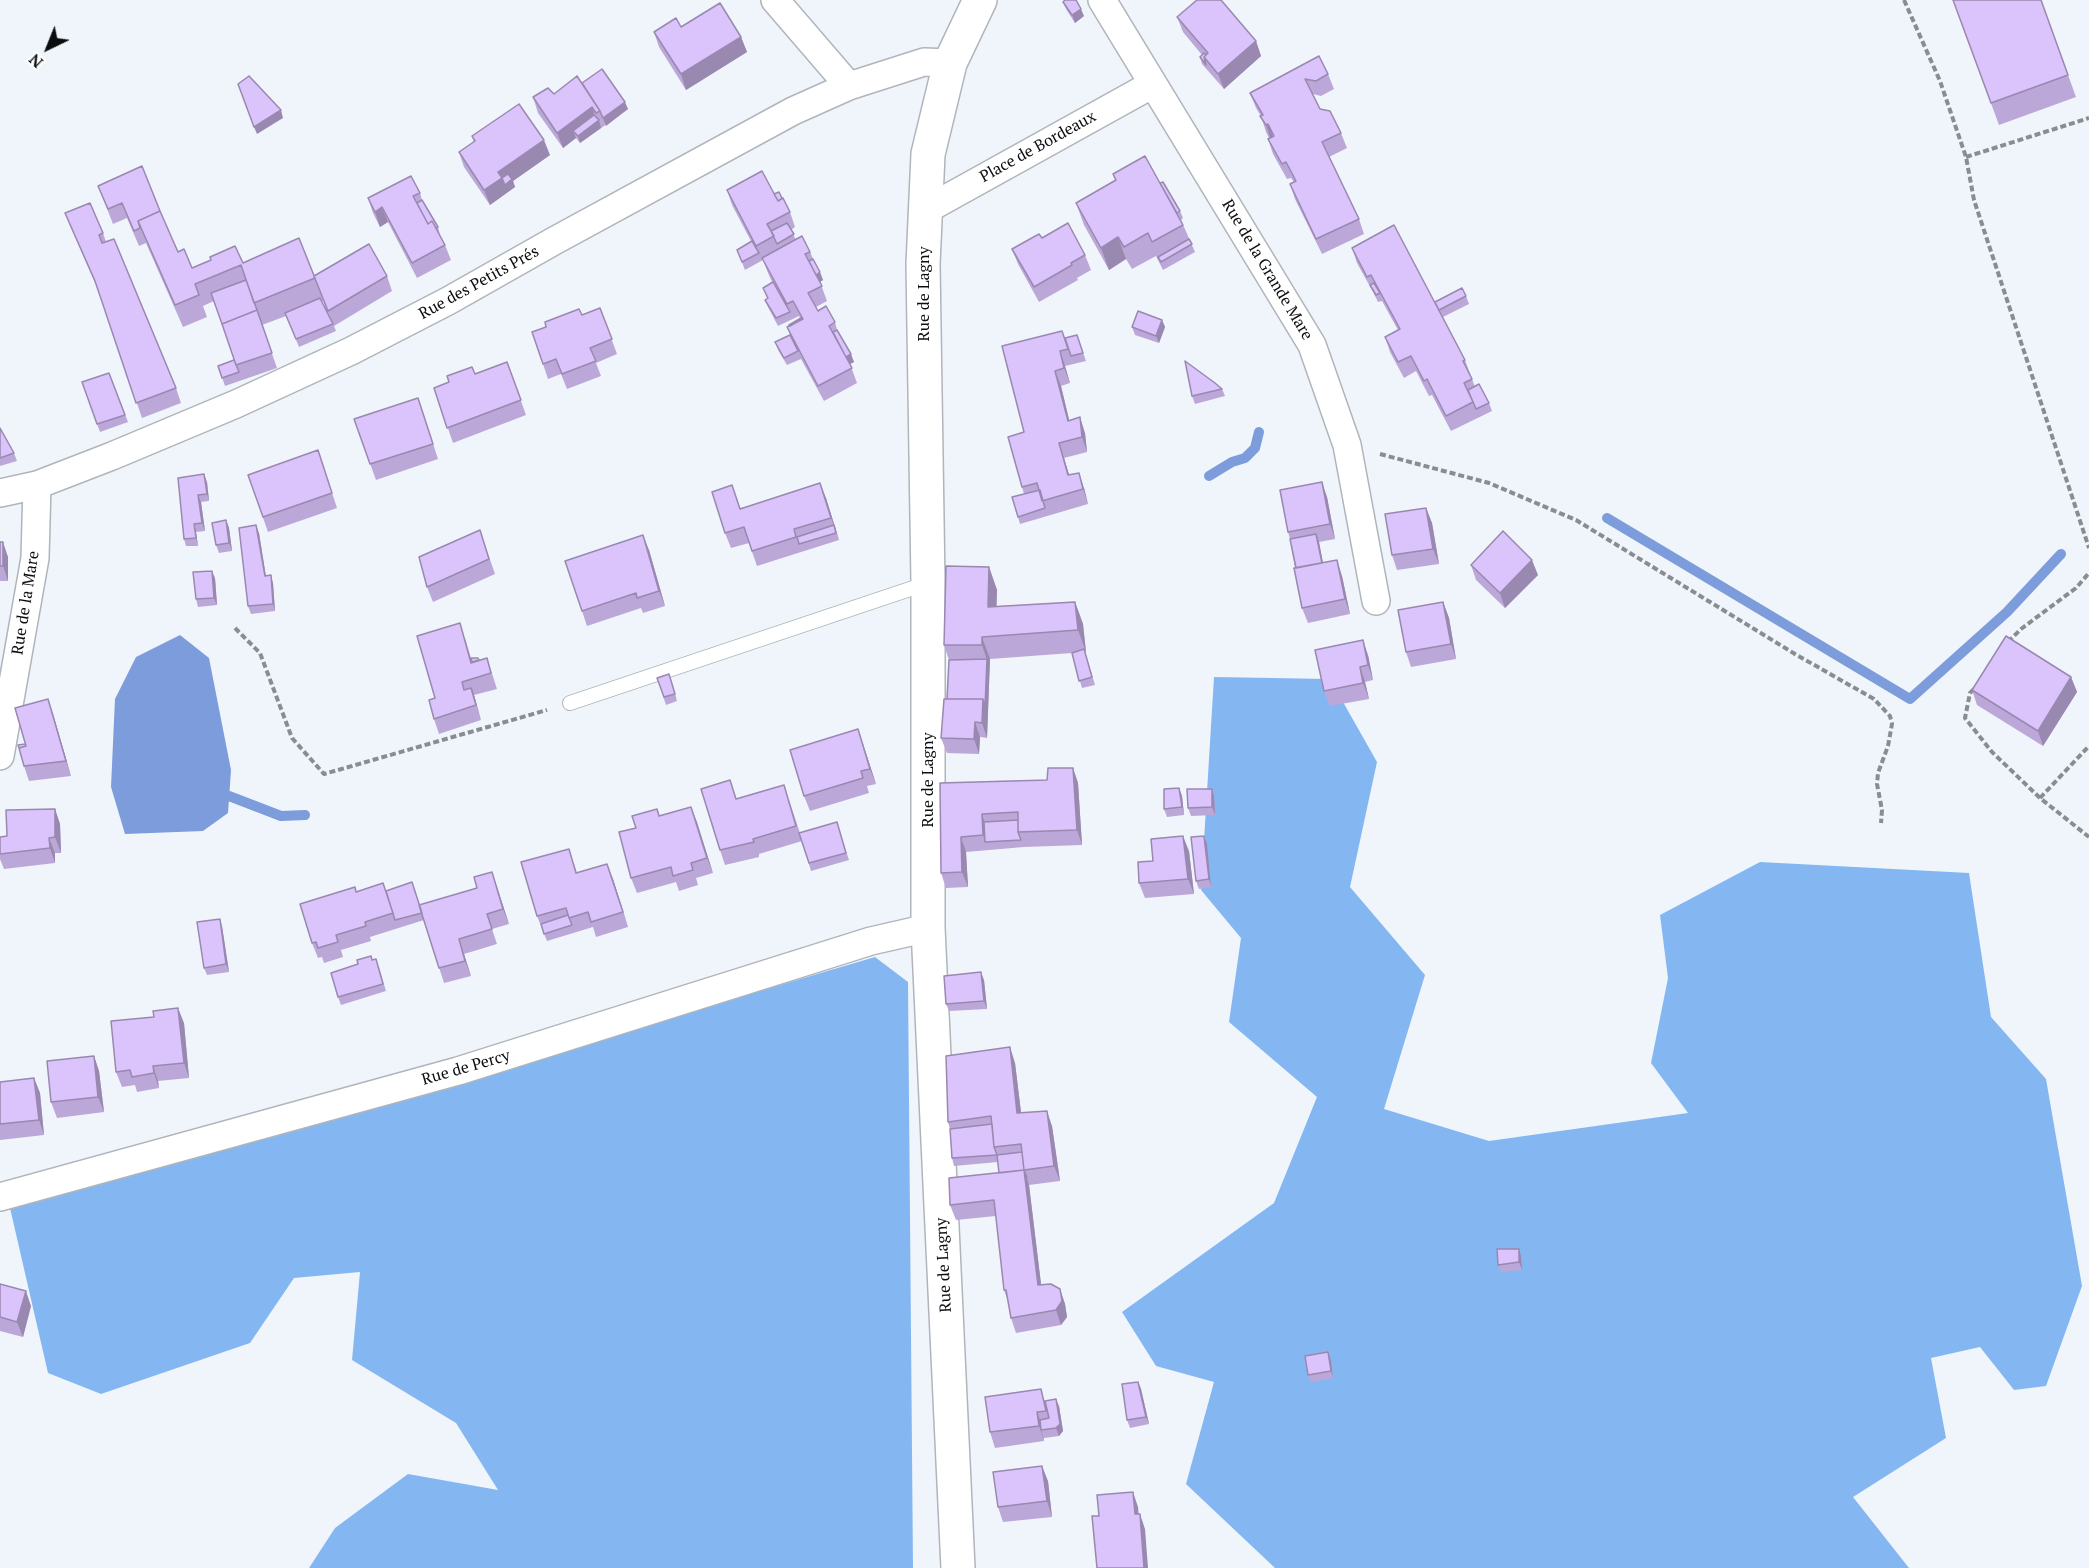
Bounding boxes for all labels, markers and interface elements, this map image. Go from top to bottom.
north arrow [18,18,78,78]
text: N [24,49,48,73]
street label: Place de Bordeaux [977,107,1099,187]
street label: Rue de la Grande Mare [1217,196,1317,344]
street label: Rue des Petits Prés [416,242,542,324]
street label: Rue de Lagny [914,247,934,341]
street label: Rue de la Mare [8,550,44,656]
street label: Rue de Lagny [918,733,938,827]
street label: Rue de Percy [420,1046,512,1090]
street label: Rue de Lagny [932,1217,956,1313]

